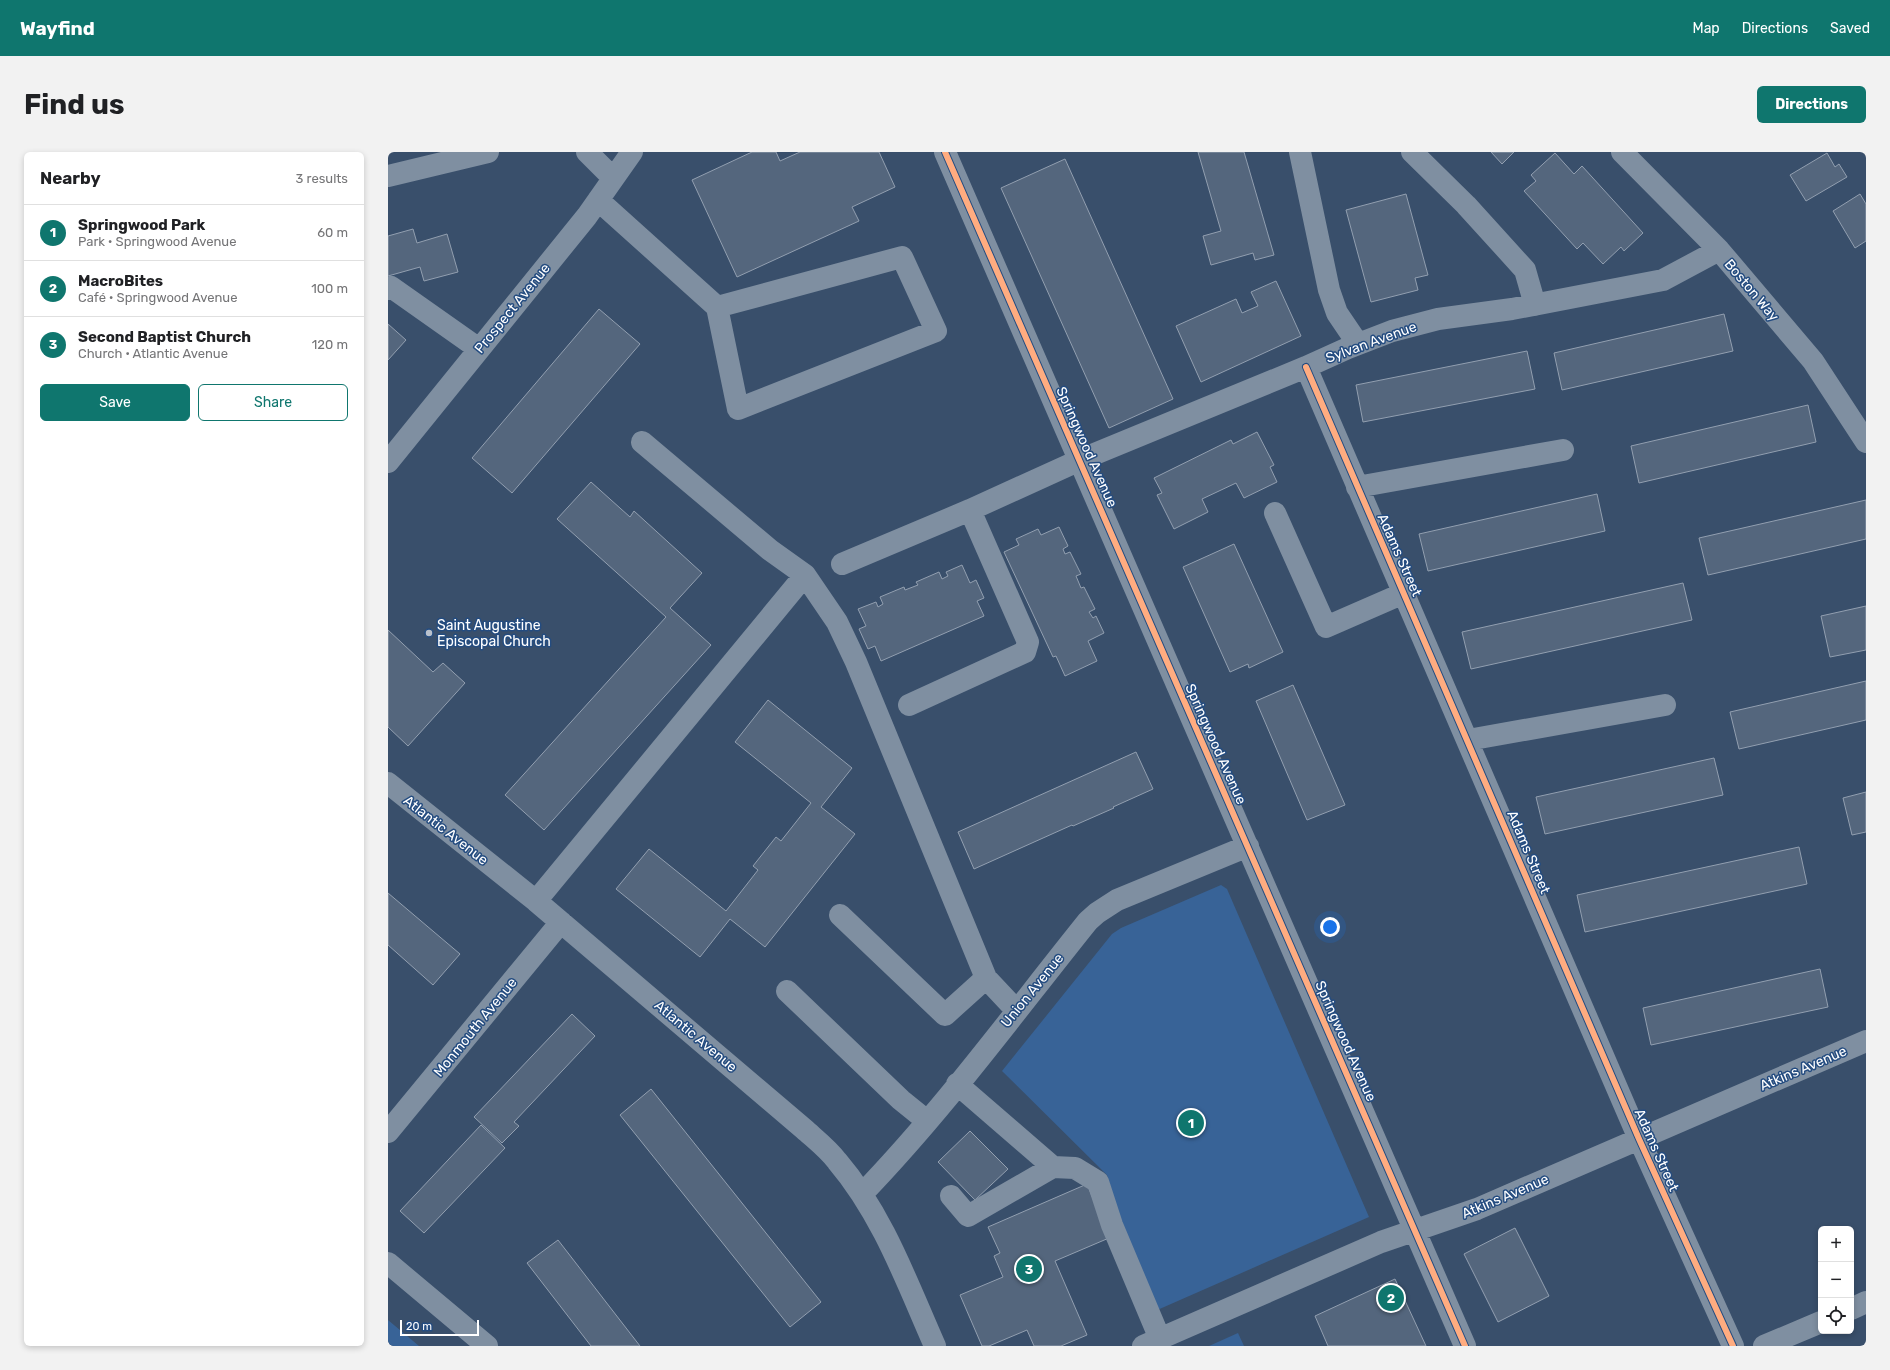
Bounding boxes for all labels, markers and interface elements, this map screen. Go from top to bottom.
text: Wayfind [20,17,95,40]
text: Map [1693,20,1720,37]
text: Directions [1742,20,1808,37]
text: Saved [1830,20,1870,37]
button: Directions [1757,86,1866,123]
text: Find us [24,88,124,121]
text: Nearby [40,168,101,188]
text: 3 results [296,171,348,186]
text: Springwood Park [78,216,205,234]
text: 1 [50,225,56,240]
text: 60 m [317,225,348,240]
text: Park · Springwood Avenue [78,234,236,249]
street label: Boston Way [1721,256,1783,325]
street label: Prospect Avenue [471,260,554,357]
text: MacroBites [78,272,163,290]
text: 2 [49,281,57,296]
text: 100 m [311,281,348,296]
text: Café · Springwood Avenue [78,290,237,305]
street label: Sylvan Avenue [1323,318,1419,367]
text: Second Baptist Church [78,328,251,346]
text: 3 [49,337,57,352]
text: 120 m [312,337,348,352]
text: Church · Atlantic Avenue [78,346,228,361]
button: Save [40,384,190,421]
button: Share [198,384,348,421]
street label: Springwood Avenue [1052,384,1121,510]
street label: Adams Street [1374,511,1426,600]
place label: Saint Augustine Episcopal Church [437,617,551,650]
marker: Saint Augustine Episcopal Church [424,628,434,638]
street label: Springwood Avenue [1181,681,1250,807]
street label: Atlantic Avenue [400,792,492,869]
street label: Adams Street [1503,808,1554,897]
your location [1320,917,1340,937]
street label: Union Avenue [997,950,1068,1031]
street label: Monmouth Avenue [430,974,521,1080]
street label: Springwood Avenue [1311,978,1380,1104]
street label: Atlantic Avenue [651,997,741,1076]
street label: Atkins Avenue [1757,1042,1849,1094]
street label: Adams Street [1631,1106,1683,1195]
pin: 1 [1178,1108,1204,1138]
street label: Atkins Avenue [1459,1170,1551,1222]
map controls [1818,1226,1854,1334]
button: + [1818,1226,1854,1262]
pin: 3 [1016,1254,1042,1284]
button: − [1818,1262,1854,1298]
pin: 2 [1378,1283,1404,1313]
button: locate [1818,1298,1854,1334]
scale bar [400,1318,479,1337]
text: 20 m [406,1320,432,1333]

